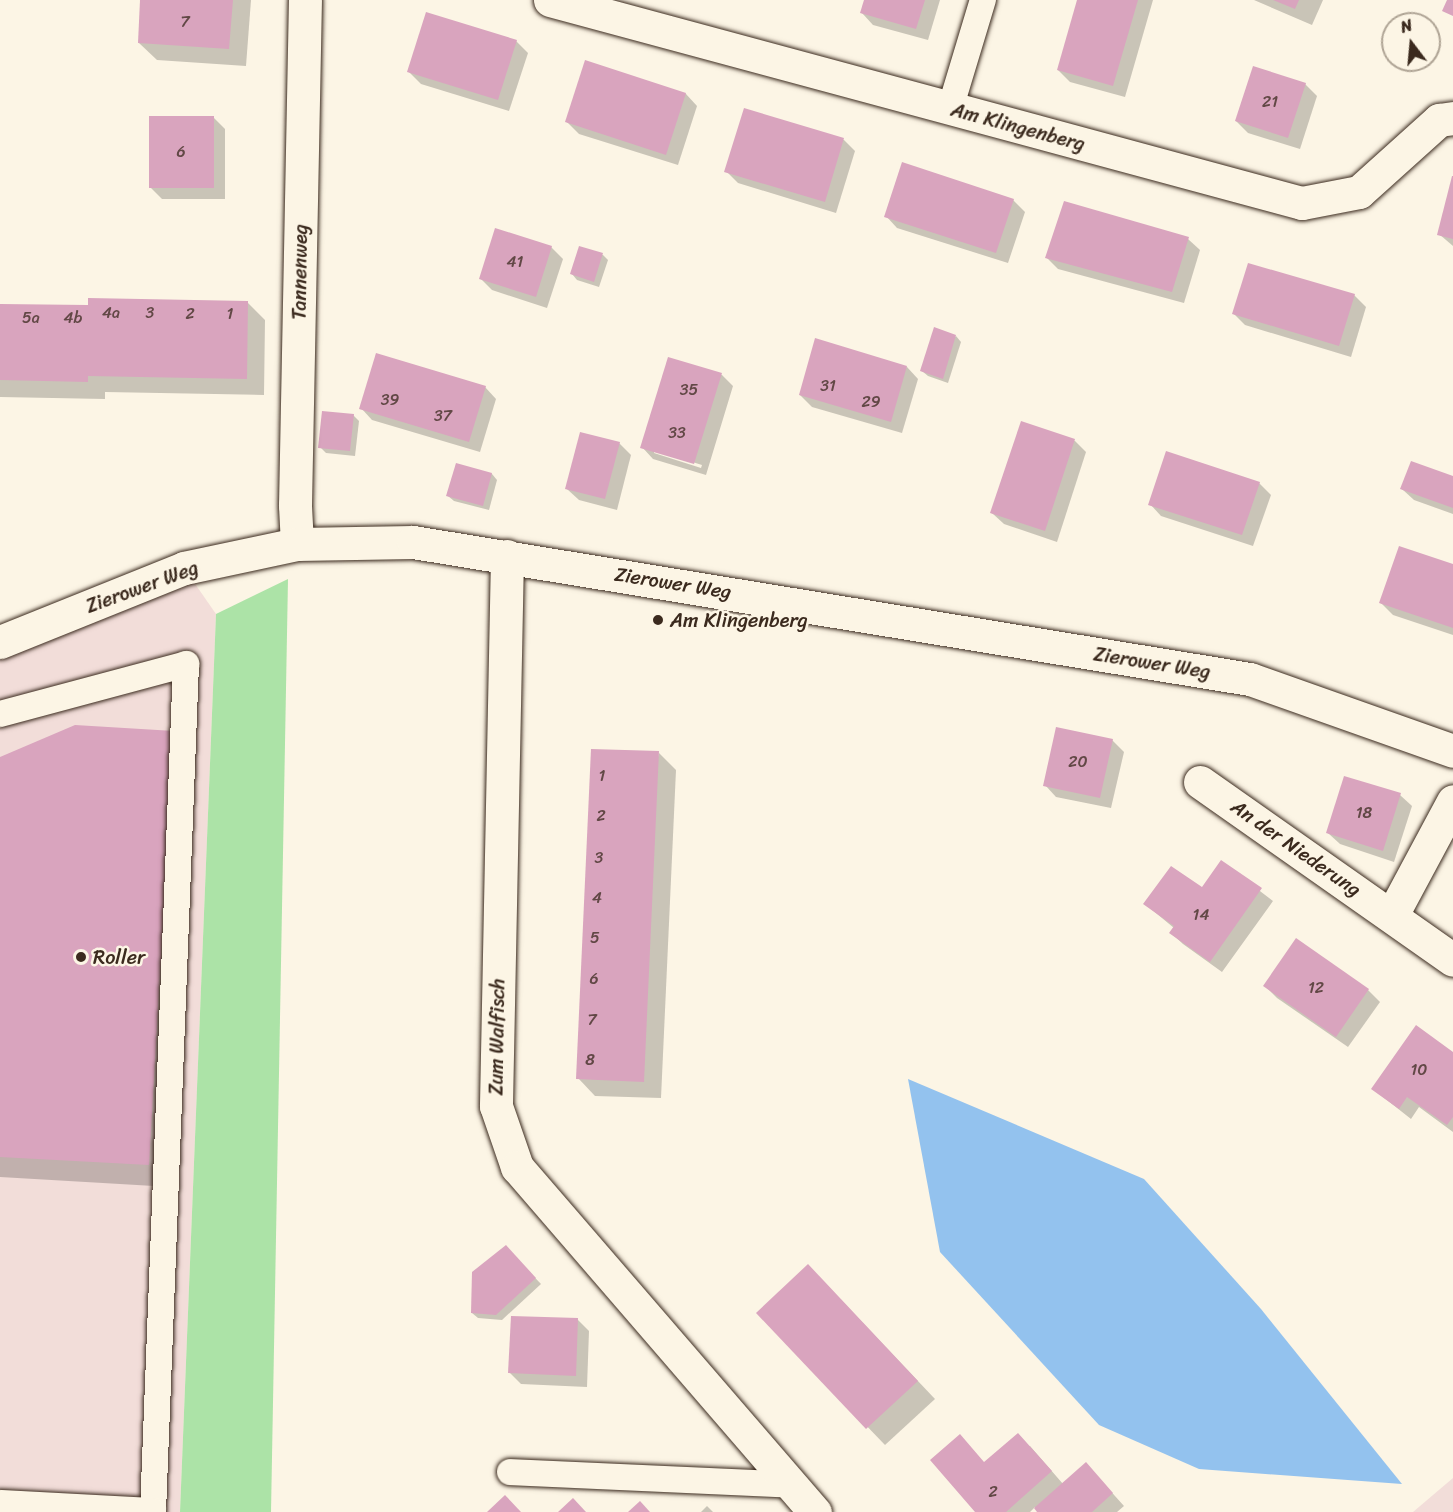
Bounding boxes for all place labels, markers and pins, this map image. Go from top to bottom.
place label: Am Klingenberg [670,608,808,632]
marker: Am Klingenberg [651,613,665,627]
place label: Roller [93,945,145,969]
marker: Roller [74,950,88,964]

